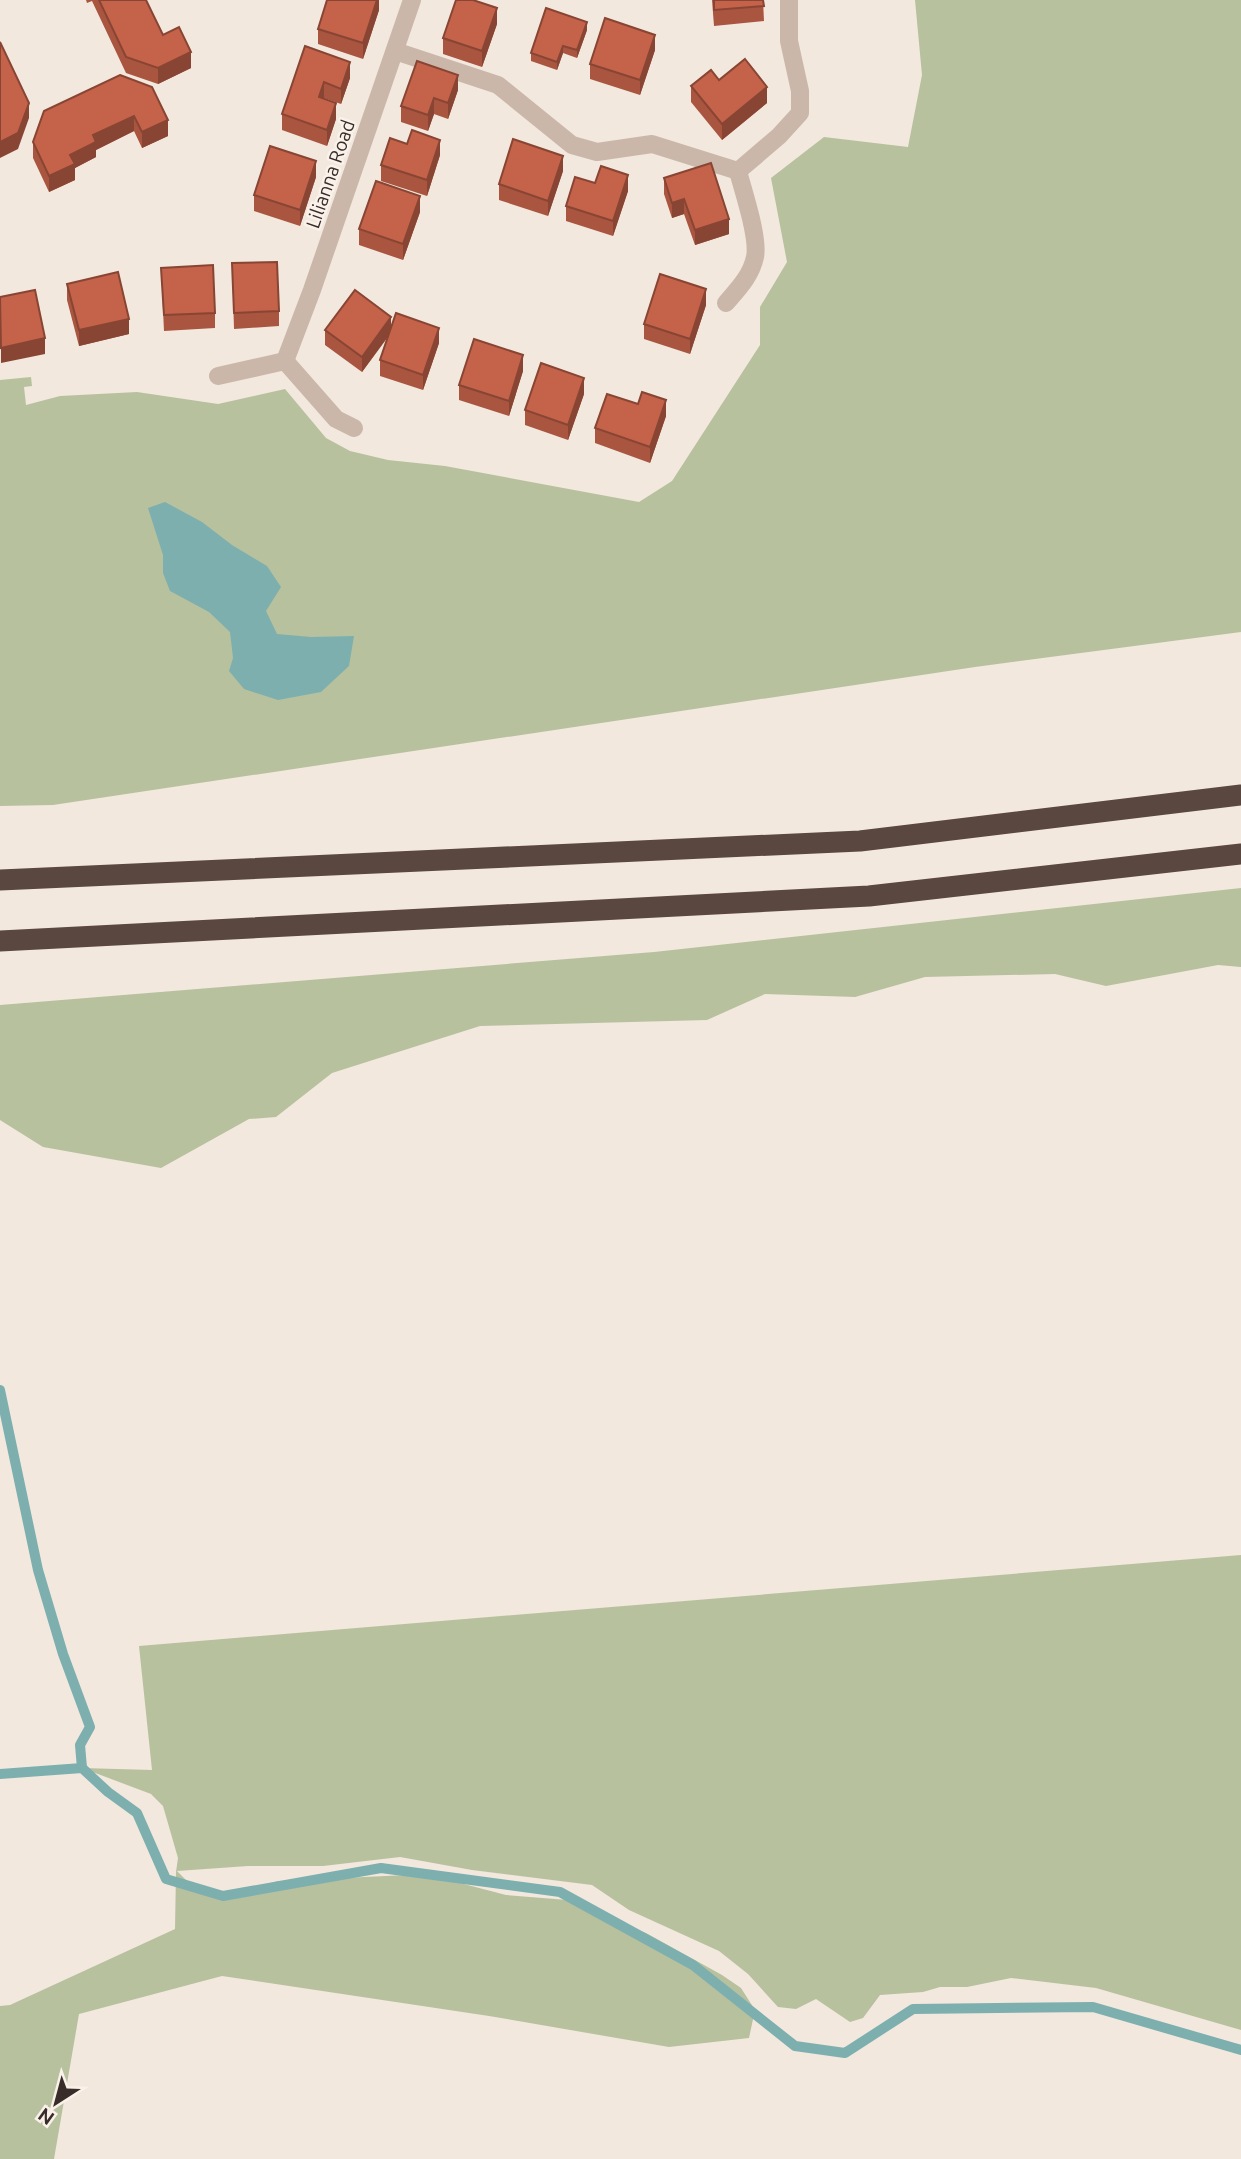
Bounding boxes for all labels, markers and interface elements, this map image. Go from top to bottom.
street label: Lilianna Road [301,117,359,231]
north arrow [21,2068,91,2138]
text: N [34,2104,58,2130]

